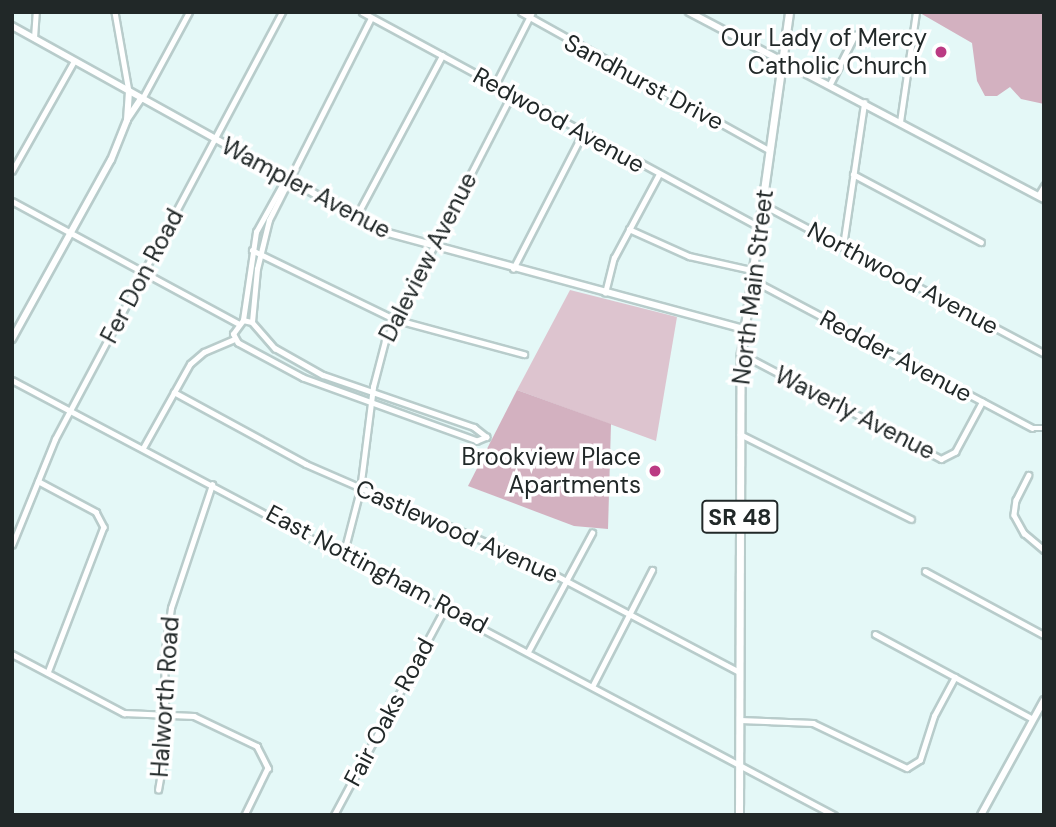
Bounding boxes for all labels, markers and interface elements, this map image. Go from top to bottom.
place label: Our Lady of Mercy Catholic Church [721,24,927,80]
street label: Sandhurst Drive [559,28,729,136]
marker: Our Lady of Mercy Catholic Church [933,44,949,60]
street label: Redwood Avenue [468,61,650,179]
street label: Wampler Avenue [217,131,395,245]
street label: Daleview Avenue [373,168,483,346]
street label: North Main Street [727,188,779,386]
street label: Fer Don Road [95,204,189,348]
street label: Northwood Avenue [803,215,1003,341]
street label: Redder Avenue [815,304,977,408]
street label: Waverly Avenue [770,360,940,466]
place label: Brookview Place Apartments [462,443,641,499]
marker: Brookview Place Apartments [647,463,663,479]
street label: Castlewood Avenue [351,473,563,589]
street label: East Nottingham Road [261,498,493,640]
road number: SR 48 [700,498,780,537]
street label: Halworth Road [145,616,185,778]
street label: Fair Oaks Road [338,633,440,791]

